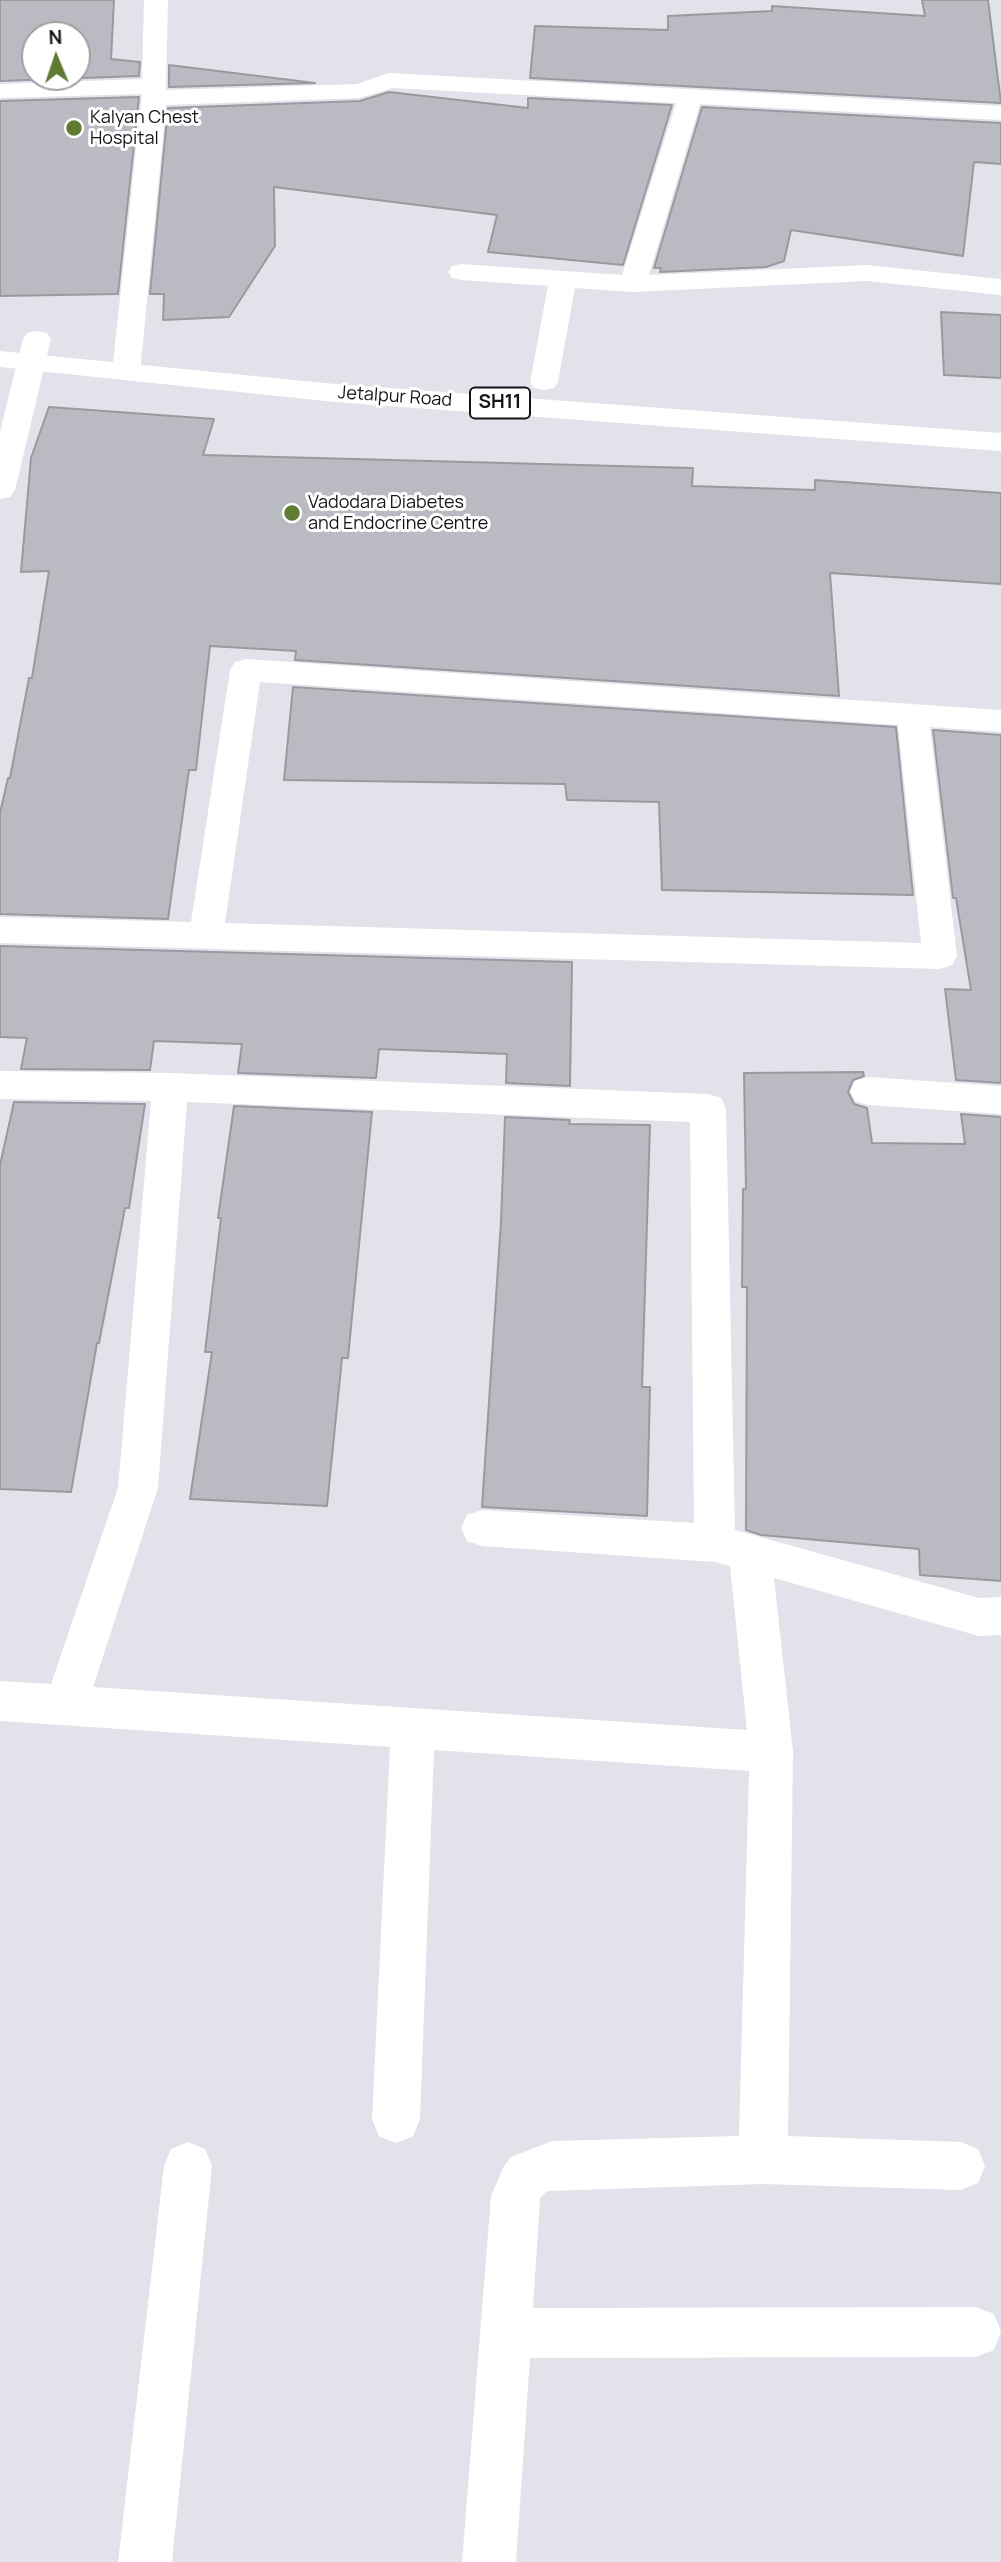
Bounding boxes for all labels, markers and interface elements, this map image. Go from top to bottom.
north arrow [21,21,91,91]
text: N [48,24,63,50]
place label: Kalyan Chest Hospital [90,107,199,150]
marker: Kalyan Chest Hospital [64,118,84,138]
street label: Jetalpur Road [337,382,453,412]
road number: SH11 [470,388,530,418]
place label: Vadodara Diabetes and Endocrine Centre [308,492,488,534]
marker: Vadodara Diabetes and Endocrine Centre [282,503,302,523]

